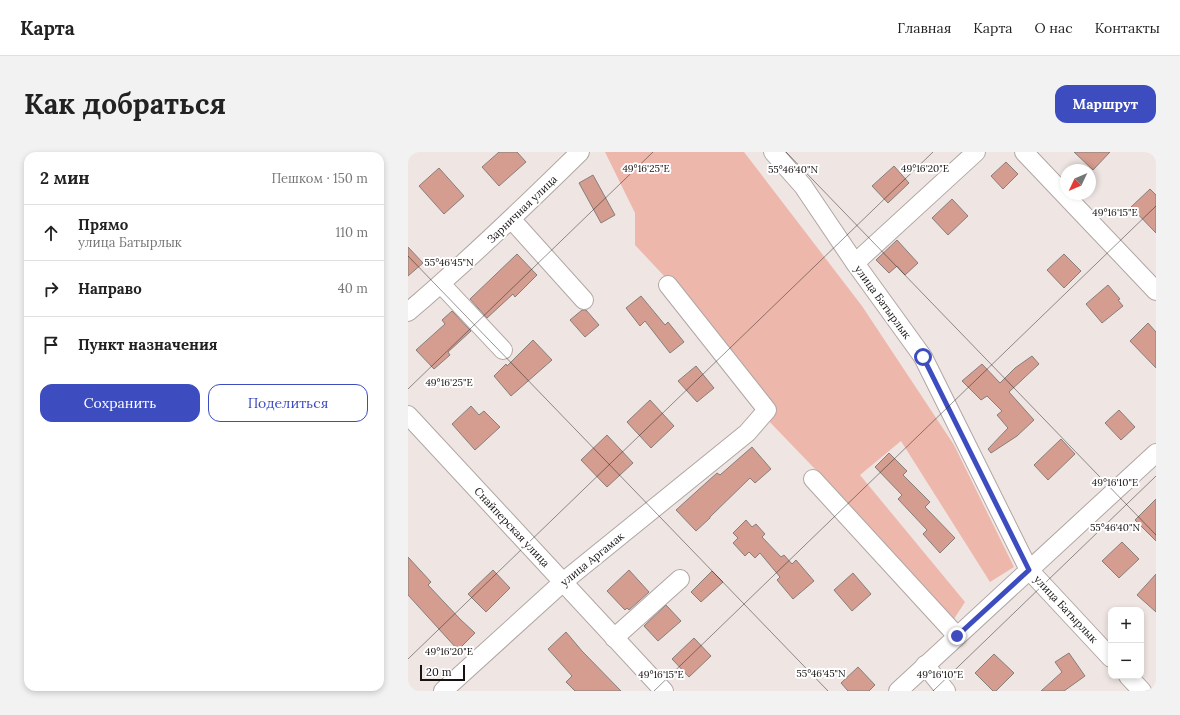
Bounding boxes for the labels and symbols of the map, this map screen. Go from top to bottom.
text: 49°16'25"E [622,162,670,175]
text: 49°16'20"E [901,162,949,175]
text: 55°46'40"N [768,163,818,176]
north arrow [1060,164,1096,200]
street label: Зарничная улица [484,172,560,246]
text: 49°16'15"E [1092,206,1138,219]
text: 55°46'45"N [424,256,474,269]
street label: улица Батырлык [852,262,915,342]
route start [914,348,932,366]
text: 49°16'25"E [425,376,473,389]
text: 49°16'10"E [1092,476,1138,489]
street label: Снайперская улица [471,484,553,570]
text: 55°46'40"N [1090,521,1140,534]
street label: улица Аргамак [557,529,627,589]
street label: улица Батырлык [1031,572,1101,646]
route end [948,627,966,645]
text: 49°16'20"E [425,645,473,658]
scale bar [420,663,465,682]
text: 55°46'45"N [796,667,846,680]
text: 49°16'15"E [638,668,684,681]
text: 49°16'10"E [917,668,963,681]

